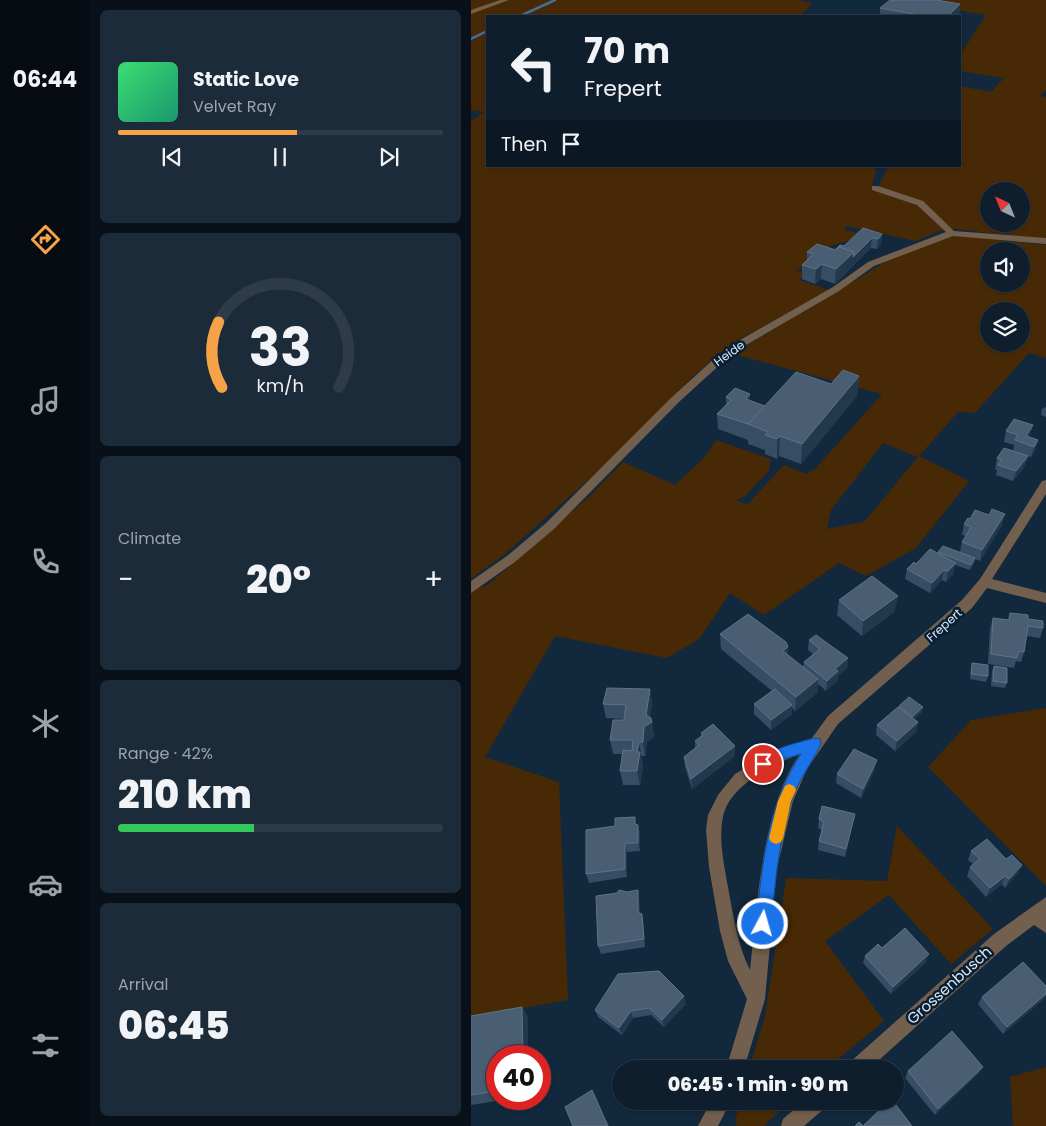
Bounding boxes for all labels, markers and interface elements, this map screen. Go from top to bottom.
text: 70 m [584,26,670,75]
icon: left [501,35,566,100]
text: 06:44 [13,64,77,95]
text: Static Love [193,66,299,93]
text: Frepert [584,73,662,104]
text: Velvet Ray [193,95,276,118]
icon: arrive [557,130,585,158]
text: Then [501,131,547,158]
icon: previous [158,143,186,171]
icon: pause [266,143,294,171]
icon: next [375,143,403,171]
north arrow [980,182,1030,232]
map controls [980,182,1030,352]
icon: directions [28,222,63,257]
button: sound [980,242,1030,292]
button: layers [980,302,1030,352]
text: 33 [249,311,312,384]
street label: Heide [710,336,748,370]
text: km/h [257,373,304,398]
icon: music [28,383,63,418]
text: Climate [118,527,181,550]
icon: phone [28,544,63,579]
text: 20° [246,553,311,606]
text: − [118,560,133,599]
text: + [424,560,443,599]
street label: Frepert [923,605,965,645]
icon: climate [28,706,63,741]
text: Range · 42% [118,742,213,765]
pin [742,743,784,785]
icon: arrive [749,750,777,778]
text: 210 km [118,768,252,821]
icon: car [28,867,63,902]
position arrow [736,897,788,949]
street label: Grossenbusch [902,941,996,1029]
text: Arrival [118,973,168,996]
text: 06:45 [118,999,230,1052]
icon: filters [28,1028,63,1063]
speed limit sign: 40 [486,1045,551,1110]
text: 06:45 · 1 min · 90 m [668,1071,848,1098]

